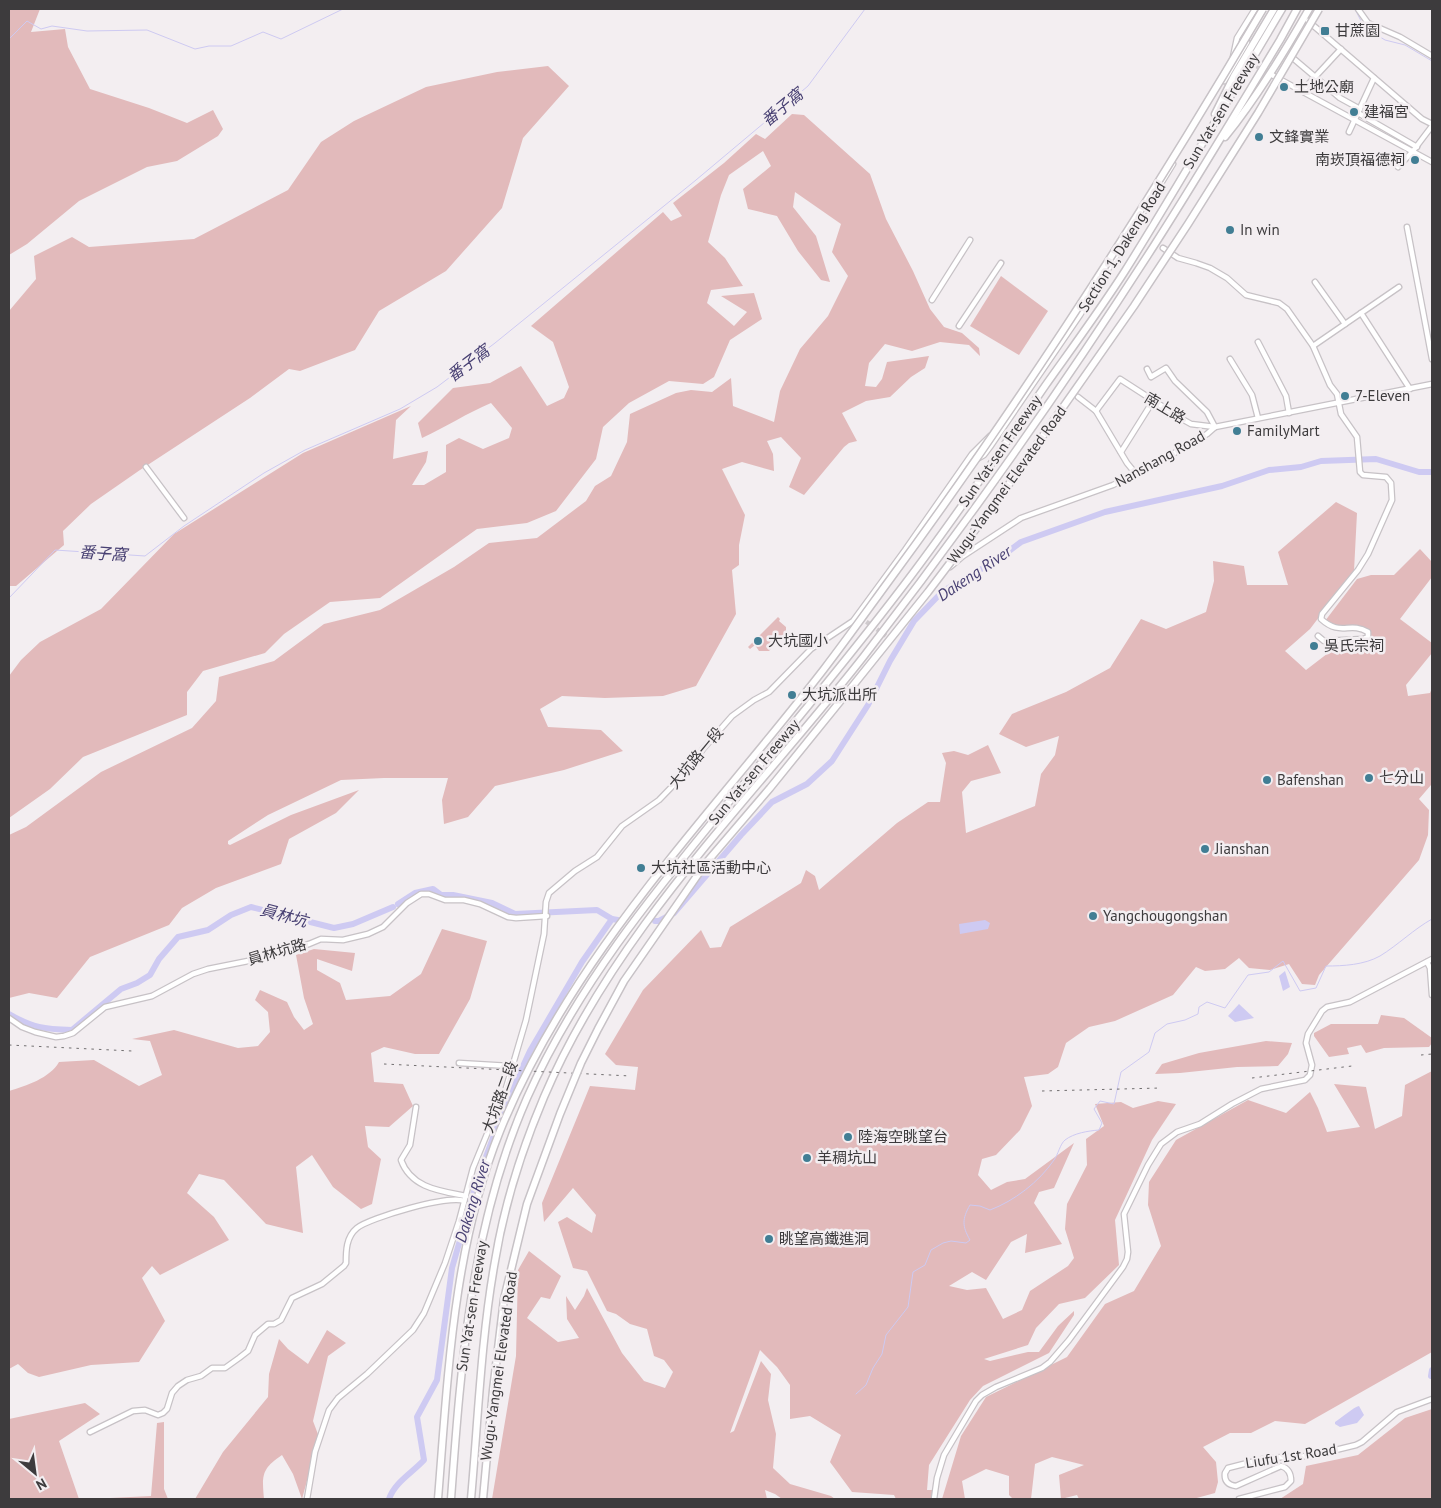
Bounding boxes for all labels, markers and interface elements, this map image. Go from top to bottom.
place label: 甘蔗園 [1335,21,1380,40]
marker: 甘蔗園 [1319,25,1331,37]
street label: Sun Yat-sen Freeway [1178,49,1263,172]
place label: 土地公廟 [1294,77,1354,96]
marker: 土地公廟 [1278,81,1290,93]
water label: 番子窩 [757,82,809,130]
place label: 建福宮 [1364,102,1409,121]
marker: 建福宮 [1348,106,1360,118]
place label: 文鋒實業 [1269,127,1329,146]
marker: 文鋒實業 [1253,131,1265,143]
place label: 南崁頂福德祠 [1315,150,1405,169]
marker: 南崁頂福德祠 [1409,154,1421,166]
street label: Section 1, Dakeng Road [1074,178,1169,315]
place label: In win [1240,220,1280,239]
marker: In win [1224,224,1236,236]
water label: 番子窩 [443,339,496,385]
place label: 7-Eleven [1355,386,1410,405]
street label: 南上路 [1141,388,1189,427]
marker: 7-Eleven [1339,390,1351,402]
street label: Sun Yat-sen Freeway [954,391,1045,510]
street label: Wugu-Yangmei Elevated Road [943,402,1070,567]
place label: FamilyMart [1247,421,1320,440]
marker: FamilyMart [1231,425,1243,437]
street label: Nanshang Road [1112,426,1208,491]
water label: Dakeng River [933,540,1016,605]
water label: 番子窩 [78,541,131,565]
place label: 大坑國小 [768,631,828,650]
marker: 大坑國小 [752,635,764,647]
place label: 吳氏宗祠 [1324,636,1384,655]
marker: 吳氏宗祠 [1308,640,1320,652]
place label: 大坑派出所 [802,685,877,704]
marker: 大坑派出所 [786,689,798,701]
street label: Sun Yat-sen Freeway [704,715,803,828]
street label: 大坑路一段 [664,723,727,793]
place label: 七分山 [1379,768,1424,787]
place label: Bafenshan [1277,770,1344,789]
marker: 七分山 [1363,772,1375,784]
marker: Bafenshan [1261,774,1273,786]
place label: Jianshan [1214,839,1269,858]
marker: Jianshan [1199,843,1211,855]
place label: 大坑社區活動中心 [651,858,771,877]
marker: 大坑社區活動中心 [635,862,647,874]
water label: 員林坑 [258,899,312,931]
place label: Yangchougongshan [1103,906,1228,925]
marker: Yangchougongshan [1087,910,1099,922]
street label: 員林坑路 [245,934,308,969]
street label: 大坑路二段 [478,1058,521,1135]
place label: 陸海空眺望台 [858,1127,948,1146]
marker: 陸海空眺望台 [842,1131,854,1143]
place label: 羊稠坑山 [817,1148,877,1167]
marker: 羊稠坑山 [801,1152,813,1164]
water label: Dakeng River [450,1156,495,1245]
place label: 眺望高鐵進洞 [779,1229,869,1248]
marker: 眺望高鐵進洞 [763,1233,775,1245]
street label: Sun Yat-sen Freeway [452,1239,491,1373]
street label: Wugu-Yangmei Elevated Road [476,1270,521,1462]
street label: Liufu 1st Road [1244,1439,1338,1472]
north arrow [10,1448,60,1498]
text: N [33,1474,50,1494]

